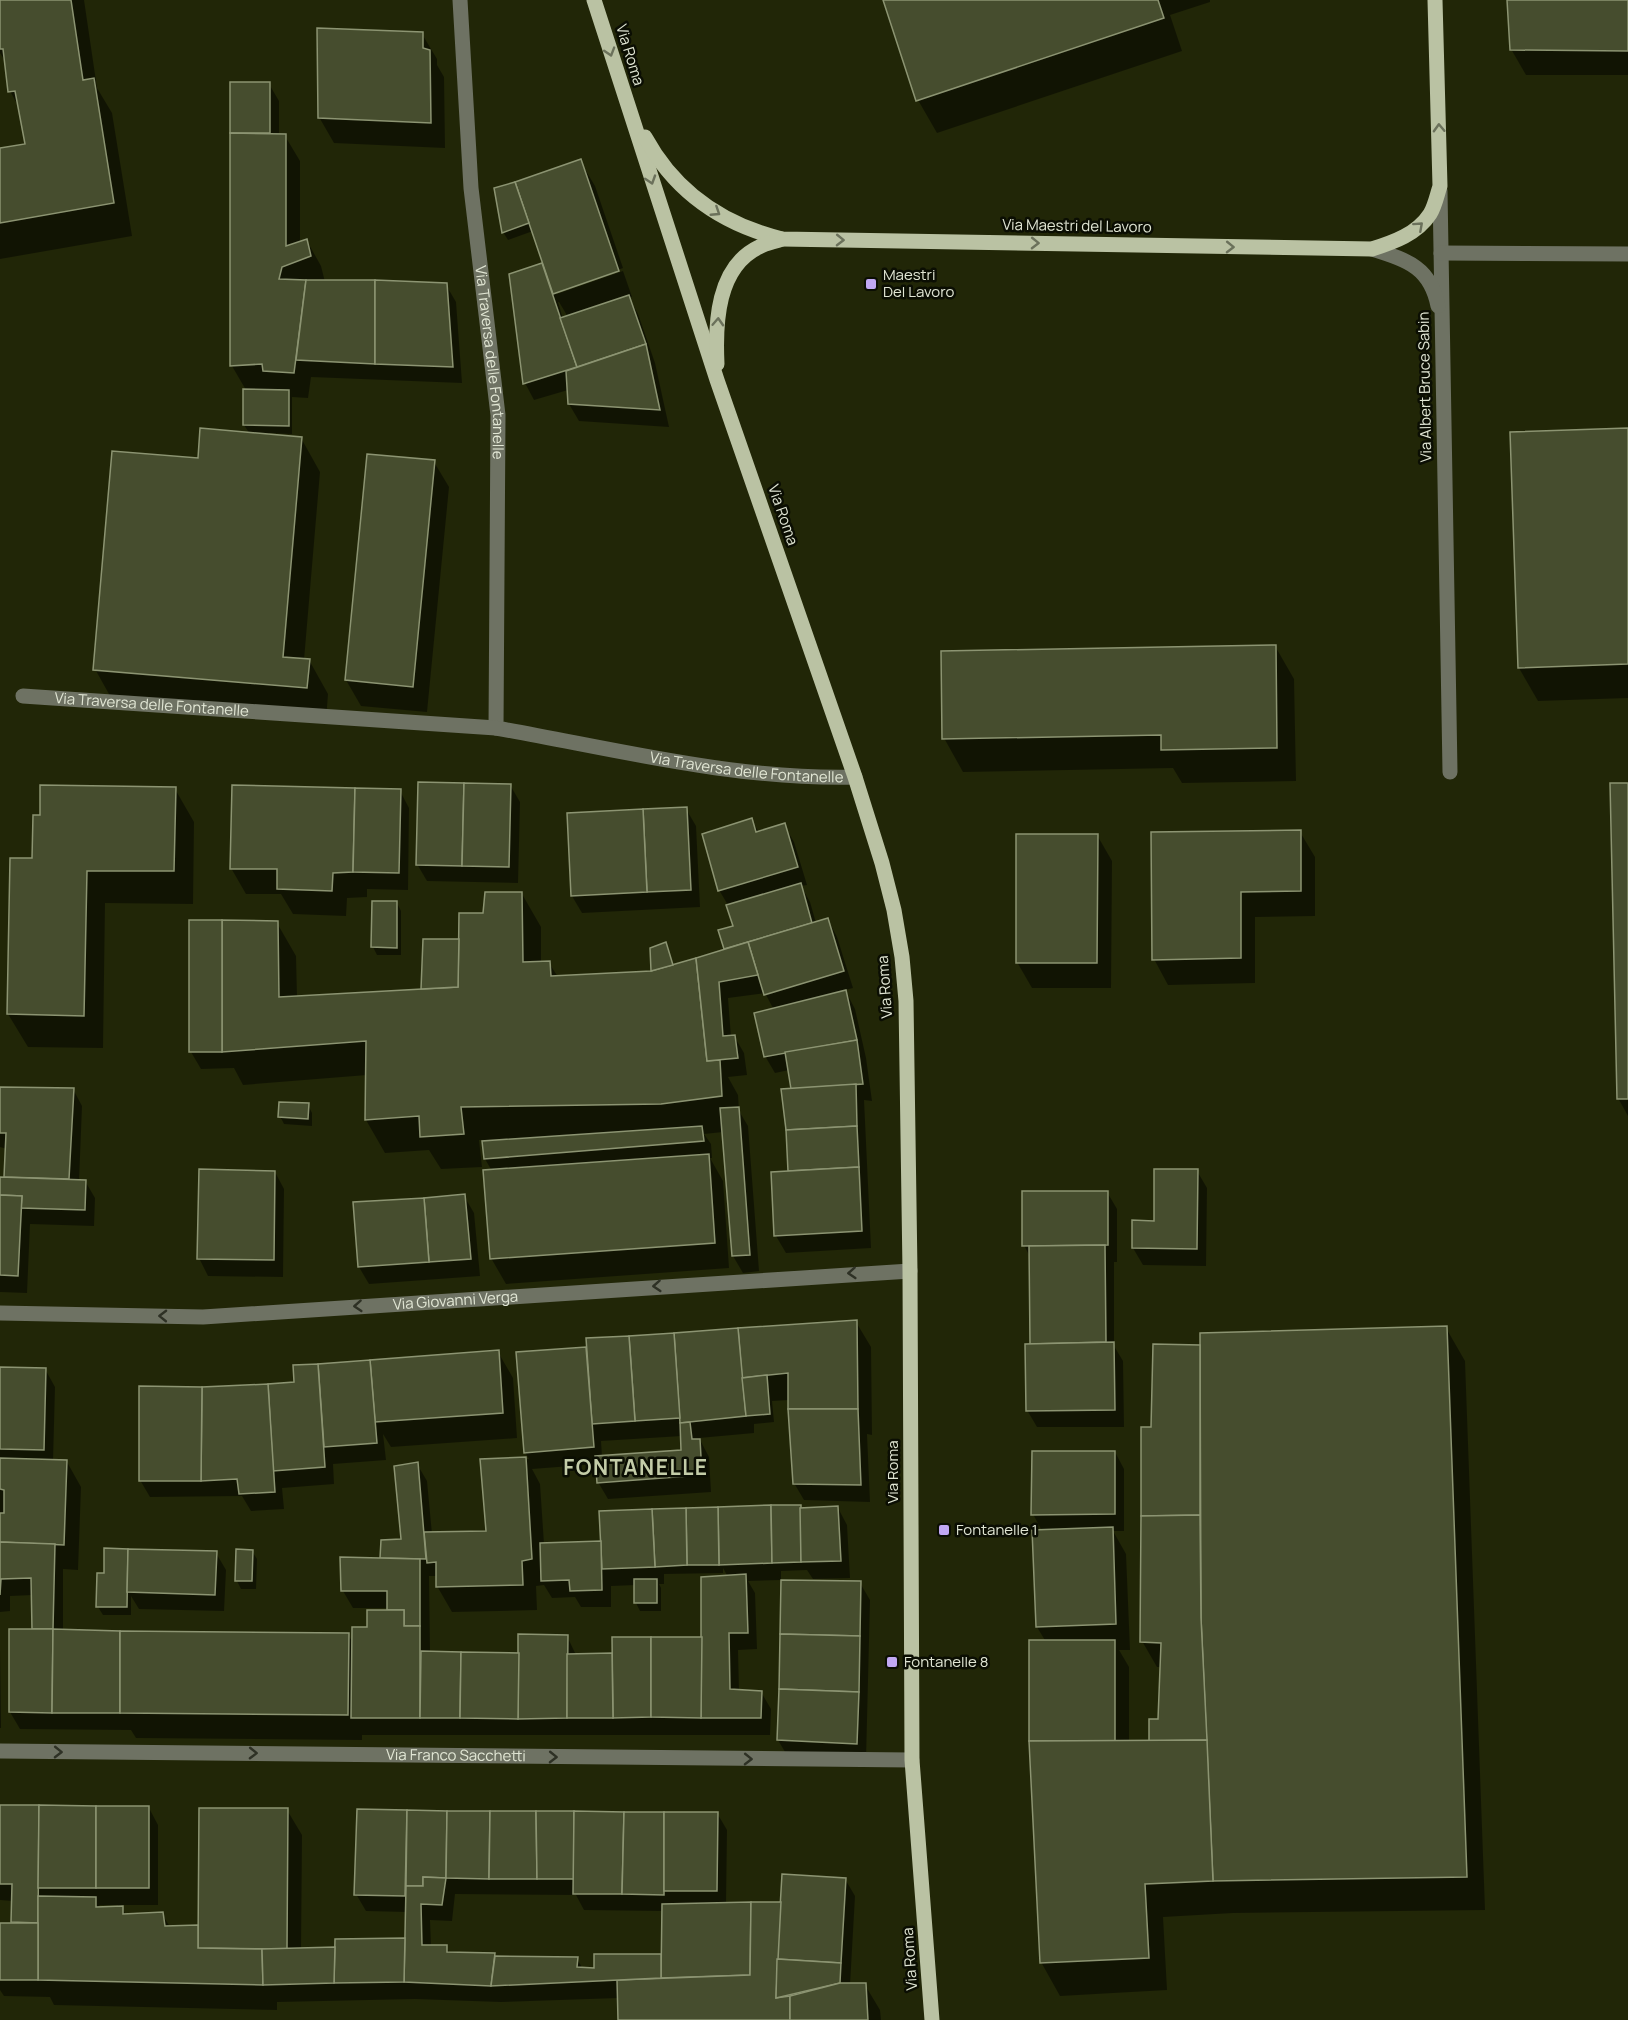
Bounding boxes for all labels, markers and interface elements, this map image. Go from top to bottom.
street label: Via Roma [611,22,650,88]
one-way arrow [603,46,615,57]
one-way arrow [1432,123,1445,132]
one-way arrow [644,174,656,185]
one-way arrow [710,204,720,216]
street label: Via Maestri del Lavoro [1002,214,1152,237]
one-way arrow [1412,222,1422,233]
one-way arrow [836,234,845,246]
one-way arrow [1031,237,1040,250]
one-way arrow [1226,241,1235,253]
street label: Via Traversa delle Fontanelle [470,264,509,460]
place label: Maestri Del Lavoro [883,264,954,302]
marker: Maestri Del Lavoro [864,277,878,291]
street label: Via Albert Bruce Sabin [1413,311,1436,463]
one-way arrow [711,317,724,326]
street label: Via Roma [763,482,804,548]
street label: Via Traversa delle Fontanelle [54,687,250,721]
street label: Via Traversa delle Fontanelle [648,746,844,787]
street label: Via Roma [872,955,897,1019]
one-way arrow [847,1266,857,1279]
one-way arrow [653,1279,662,1292]
street label: Via Giovanni Verga [392,1286,519,1315]
one-way arrow [354,1300,363,1313]
one-way arrow [159,1310,168,1322]
street label: Via Roma [882,1441,903,1503]
district label: FONTANELLE [563,1453,709,1481]
place label: Fontanelle 1 [956,1519,1038,1540]
marker: Fontanelle 1 [937,1523,951,1537]
place label: Fontanelle 8 [904,1651,989,1672]
marker: Fontanelle 8 [885,1655,899,1669]
street label: Via Franco Sacchetti [386,1744,526,1766]
one-way arrow [54,1745,63,1758]
one-way arrow [249,1747,258,1760]
one-way arrow [549,1750,558,1763]
one-way arrow [744,1752,753,1765]
street label: Via Roma [897,1927,922,1991]

